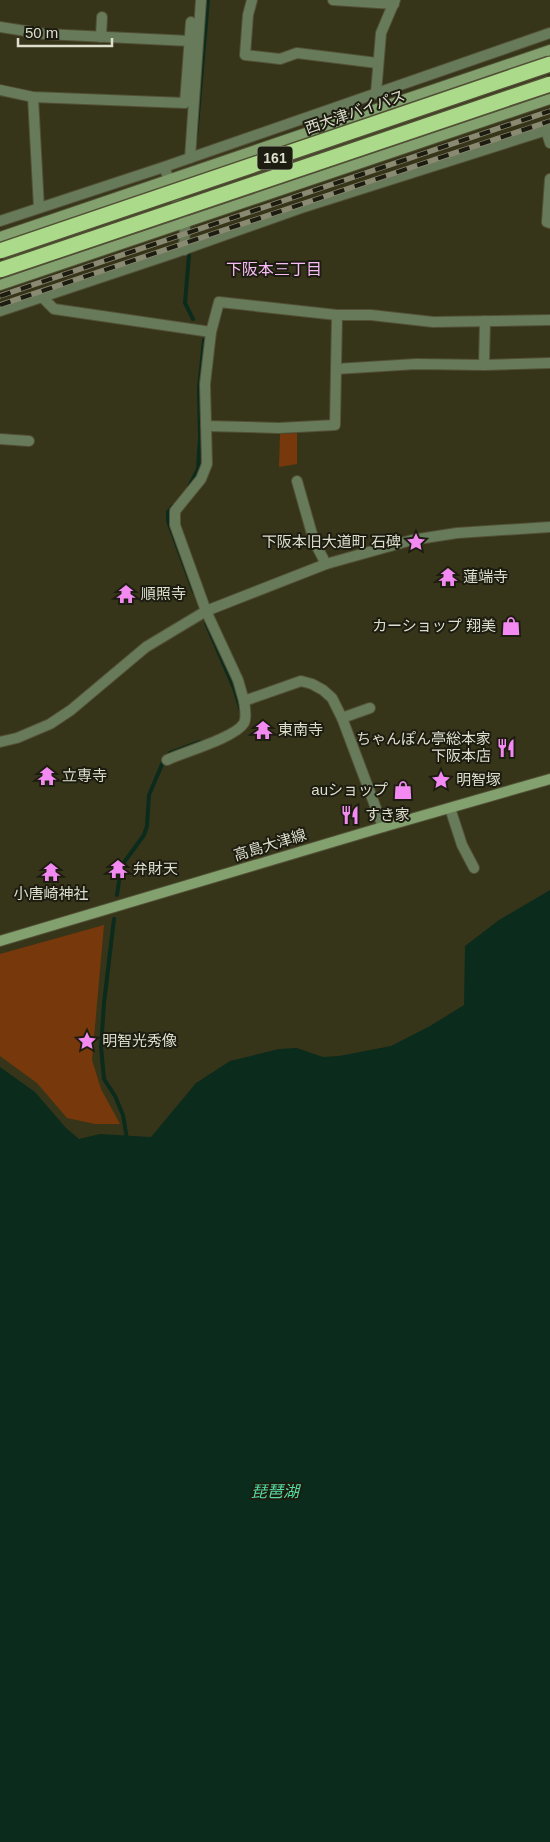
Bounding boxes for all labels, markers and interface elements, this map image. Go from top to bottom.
scale bar [18,15,111,47]
text: 50 m [25,24,58,41]
street label: 西大津バイパス [303,86,407,137]
road number: 161 [258,146,292,170]
district label: 下阪本三丁目 [226,261,322,278]
place icon: 下阪本旧大道町 石碑 [405,531,427,553]
place label: 下阪本旧大道町 石碑 [262,533,401,550]
temple icon: 蓮端寺 [437,566,459,588]
place label: 蓮端寺 [463,568,508,585]
temple icon: 順照寺 [115,583,137,605]
place label: 順照寺 [141,585,186,602]
shop icon: カーショップ 翔美 [500,615,522,637]
place label: カーショップ 翔美 [372,617,496,634]
temple icon: 東南寺 [252,719,274,741]
place label: 東南寺 [278,721,323,738]
place label: ちゃんぽん亭総本家 下阪本店 [356,730,491,764]
restaurant icon: ちゃんぽん亭総本家 下阪本店 [495,737,517,759]
temple icon: 立専寺 [36,765,58,787]
place label: 立専寺 [62,767,107,784]
place icon: 明智塚 [430,769,452,791]
place label: 明智塚 [456,771,501,788]
shop icon: auショップ [392,779,414,801]
place label: auショップ [311,781,388,798]
restaurant icon: すき家 [339,804,361,826]
place label: すき家 [365,806,410,823]
street label: 高島大津線 [231,825,308,864]
temple icon: 弁財天 [107,858,129,880]
place label: 弁財天 [133,860,178,877]
temple icon: 小唐崎神社 [40,861,62,883]
place label: 小唐崎神社 [13,885,89,902]
place icon: 明智光秀像 [76,1030,98,1052]
place label: 明智光秀像 [102,1032,177,1049]
water label: 琵琶湖 [251,1483,302,1500]

